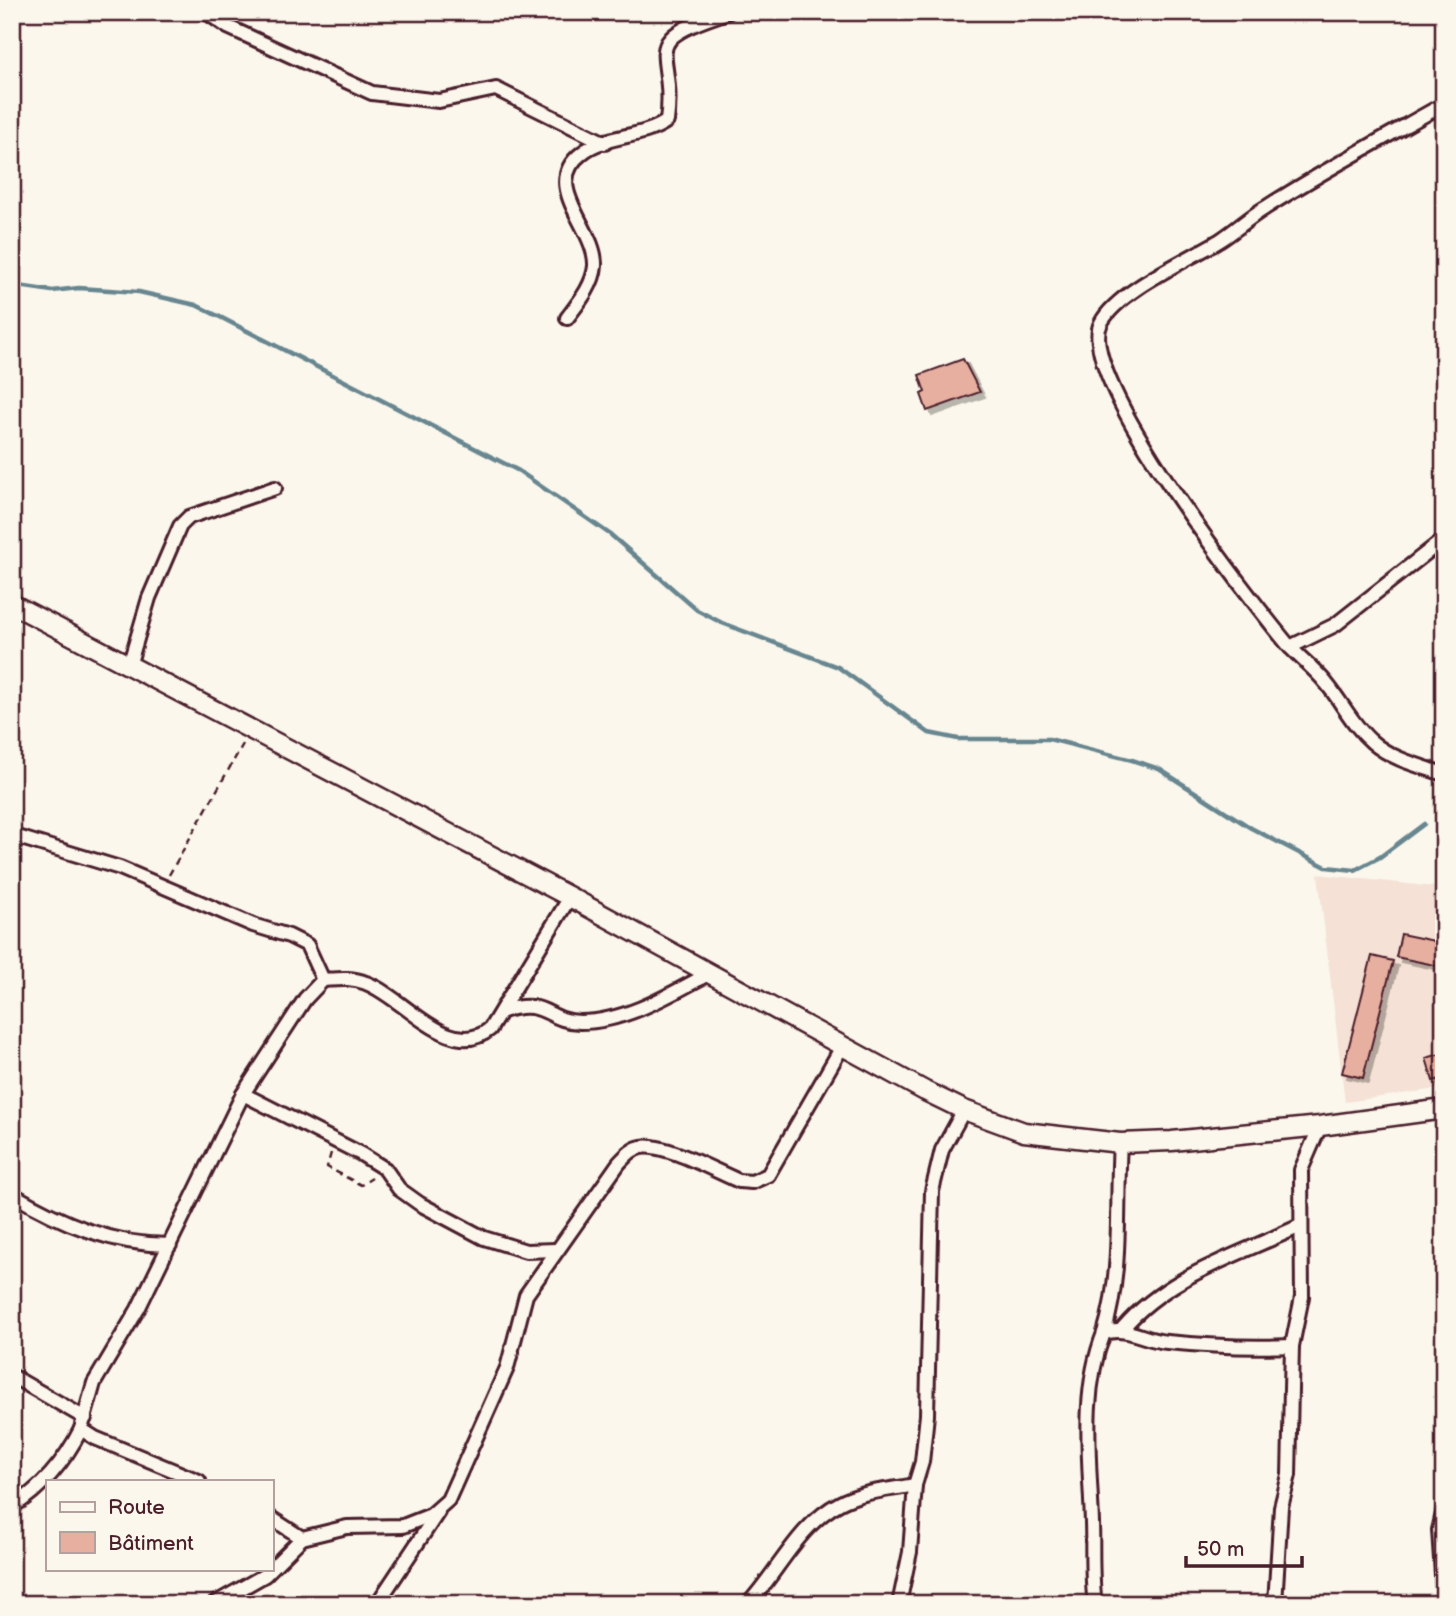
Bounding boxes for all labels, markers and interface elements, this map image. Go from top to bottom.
legend [46,1480,273,1570]
text: Route [108,1495,165,1520]
scale bar [1186,1525,1302,1569]
text: Bâtiment [108,1531,194,1556]
text: 50 m [1197,1537,1244,1562]

